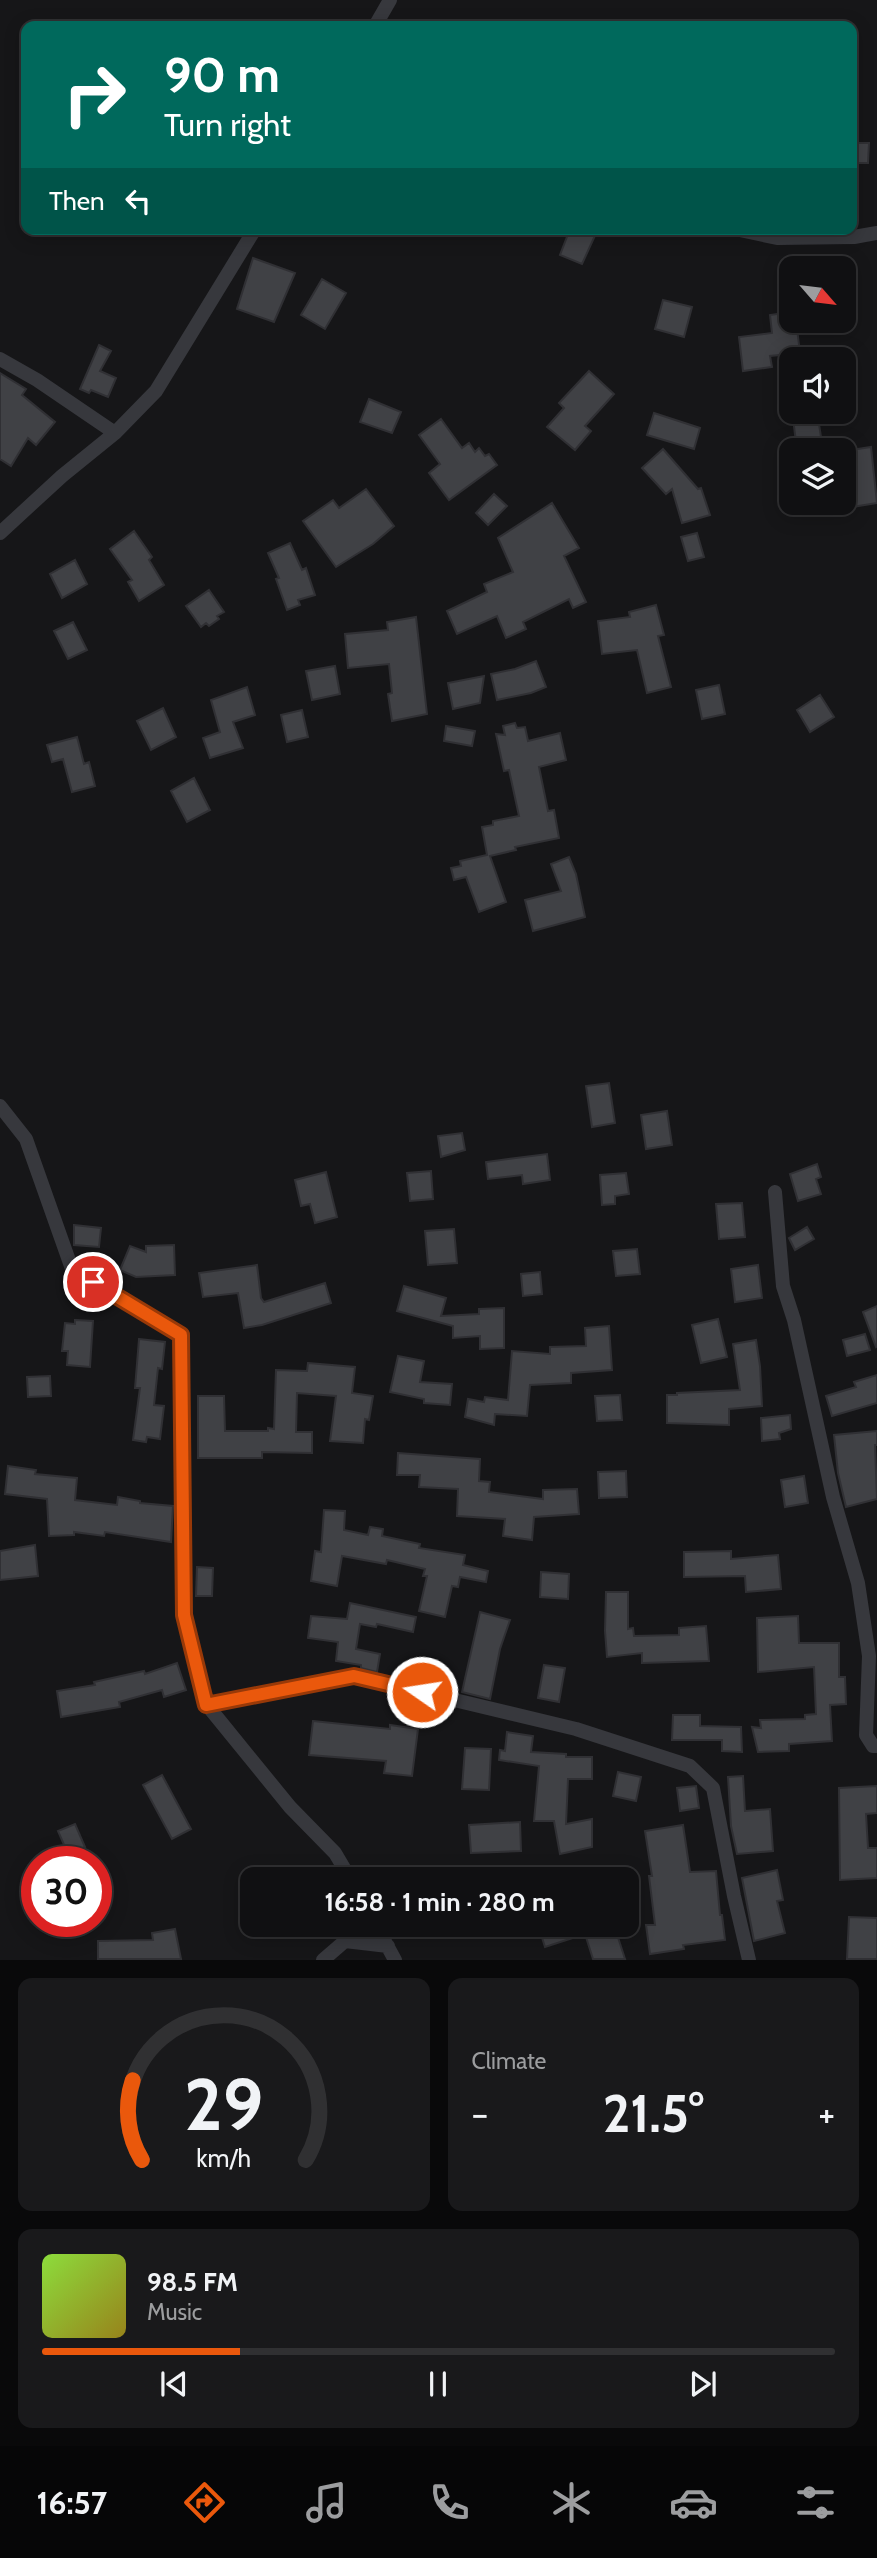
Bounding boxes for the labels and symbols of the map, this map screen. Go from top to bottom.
north arrow [779,256,856,332]
pin [63,1252,123,1312]
position arrow [385,1655,459,1729]
speed limit sign: 30 [21,1846,112,1937]

